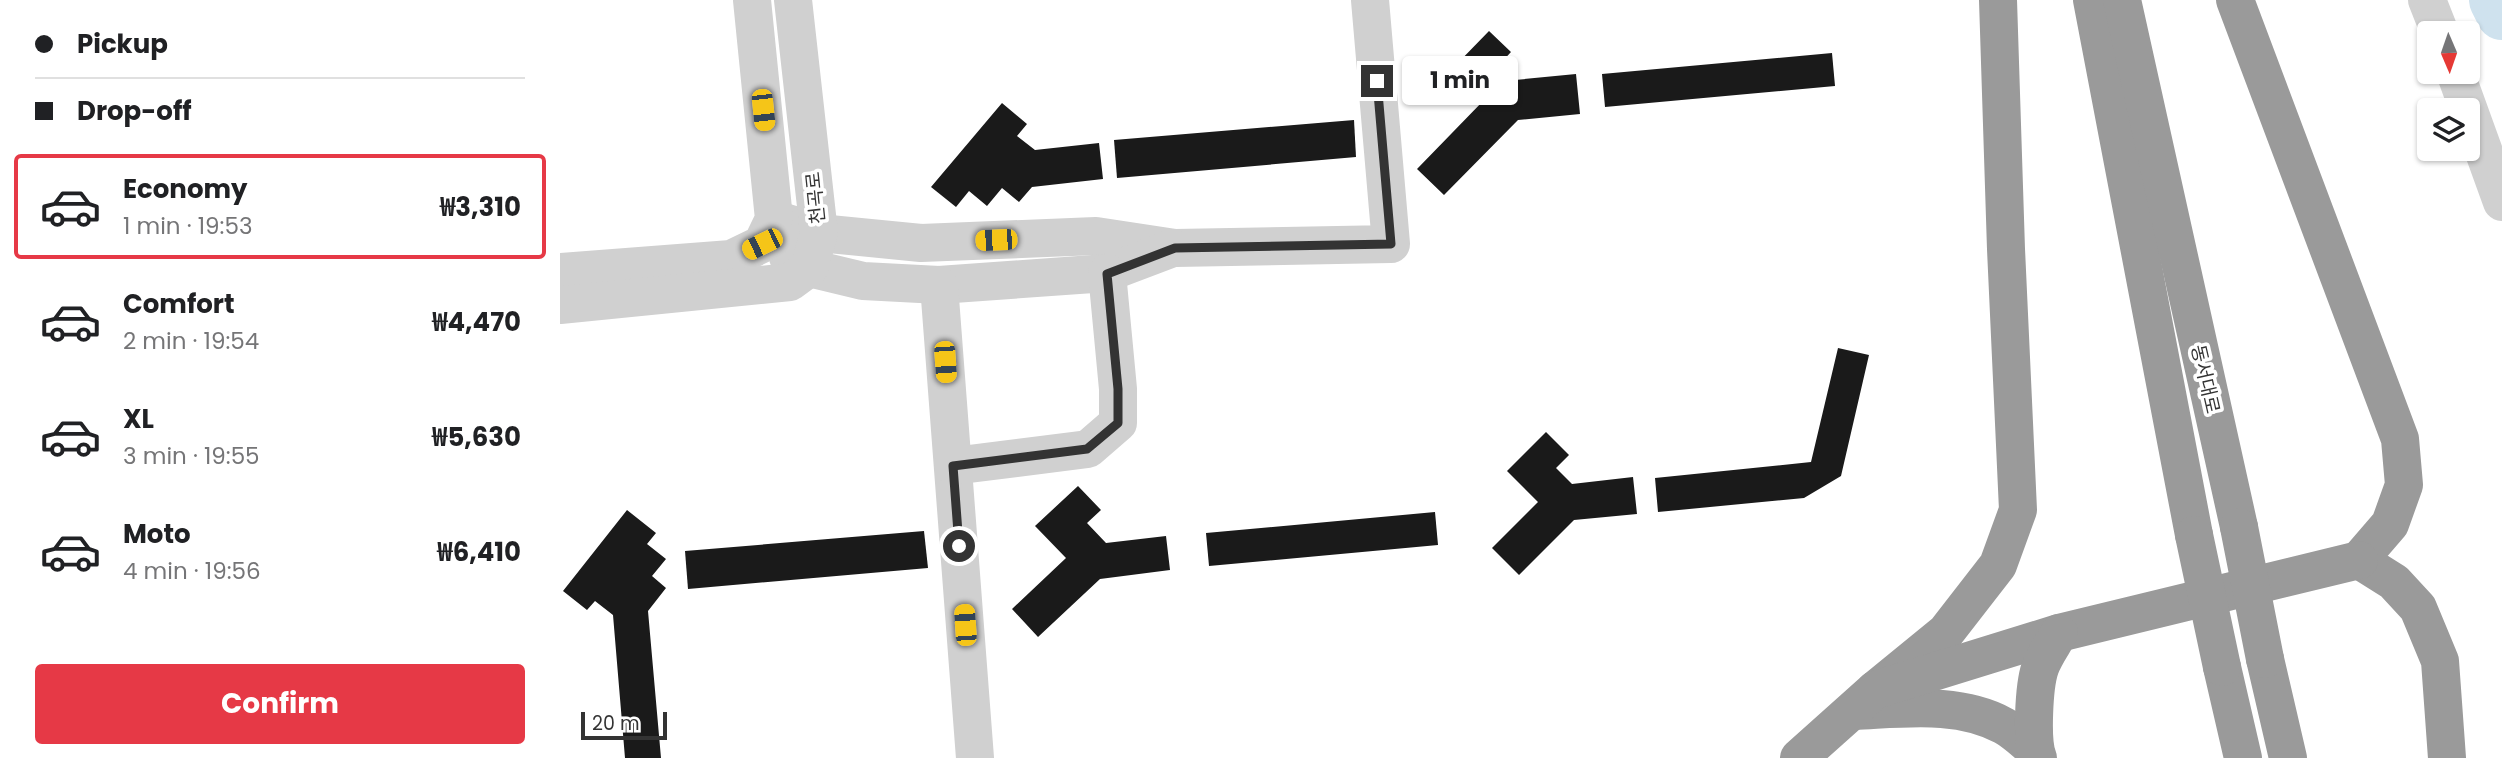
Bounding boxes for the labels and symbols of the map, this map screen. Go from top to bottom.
north arrow [2417,21,2480,84]
callout: 1 min [1402,56,1517,106]
route end [1361,65,1393,97]
car [751,88,776,132]
street label: 천곡로 [799,170,832,225]
car [739,225,786,263]
car [975,229,1018,251]
car [934,340,957,384]
street label: 동서대로 [2184,342,2227,416]
route start [943,530,975,562]
car [954,603,977,647]
scale bar [581,709,667,741]

